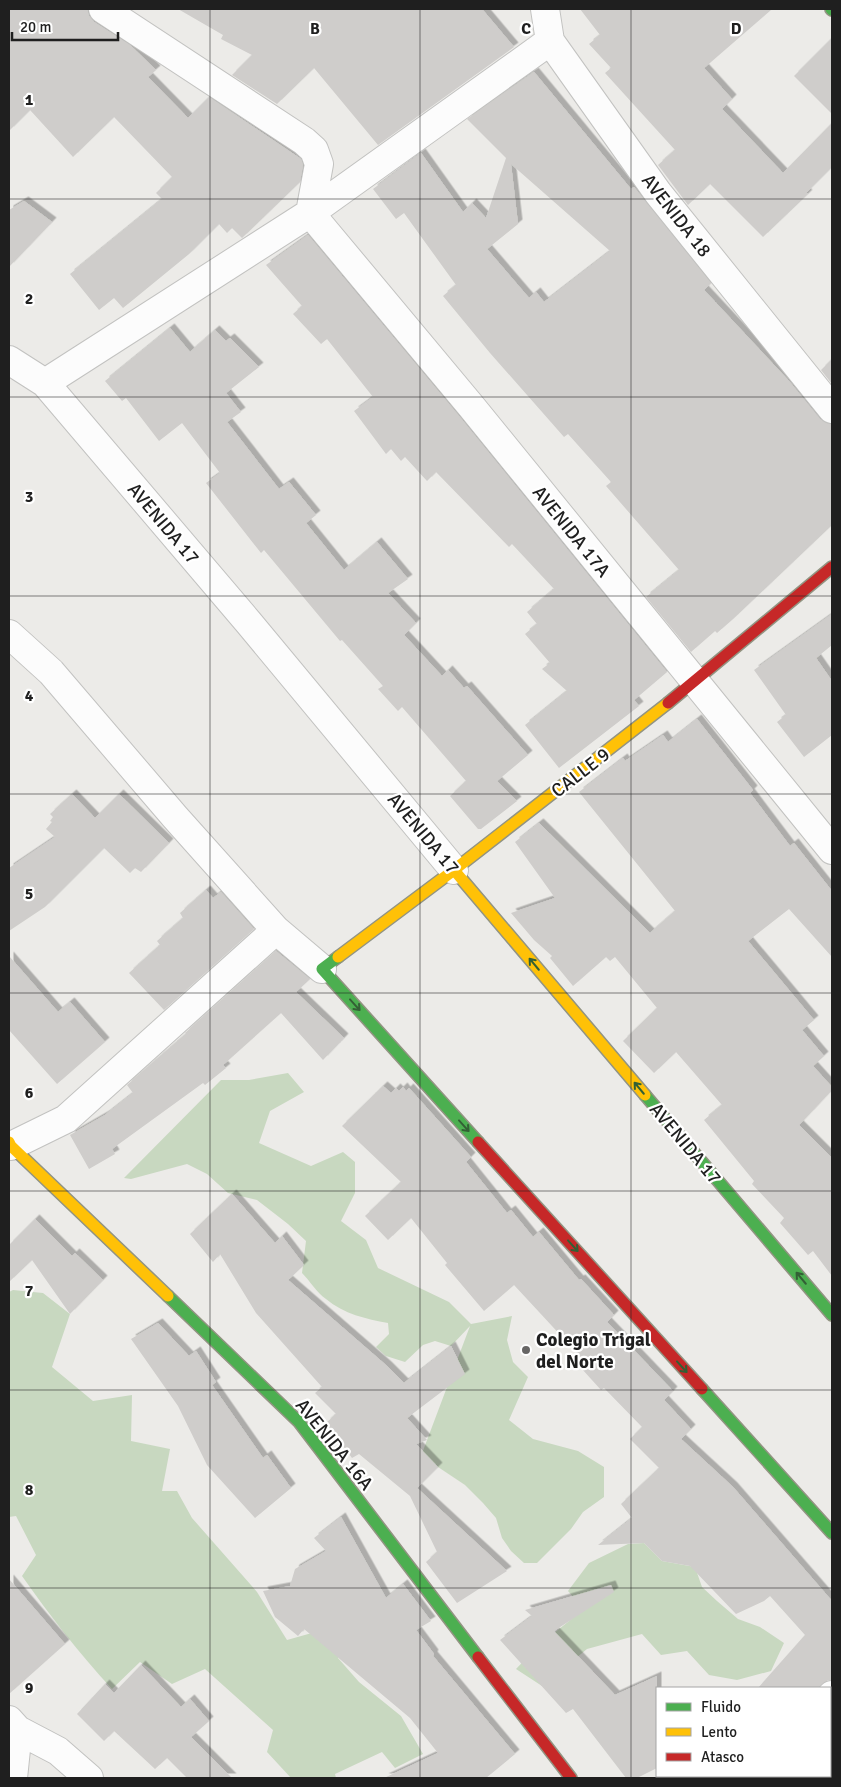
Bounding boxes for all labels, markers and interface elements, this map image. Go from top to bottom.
scale bar [12,10,119,42]
text: 20 m [20,18,51,36]
text: B [310,19,320,39]
text: C [521,19,531,39]
text: D [731,19,742,39]
text: 1 [25,90,34,110]
street label: AVENIDA 18 [636,169,716,262]
text: 2 [25,289,33,309]
street label: AVENIDA 17 [122,478,204,569]
street label: AVENIDA 17A [527,481,616,583]
text: 3 [25,487,33,507]
text: 4 [25,686,34,706]
street label: CALLE 9 [547,742,615,803]
street label: AVENIDA 17 [382,788,464,879]
text: 5 [25,884,33,904]
one-way arrow [528,957,540,970]
one-way arrow [349,999,360,1012]
one-way arrow [633,1081,645,1094]
text: 6 [25,1083,34,1103]
street label: AVENIDA 17 [644,1098,726,1189]
one-way arrow [458,1119,469,1132]
one-way arrow [567,1240,579,1253]
one-way arrow [795,1272,806,1285]
text: 7 [25,1281,34,1301]
place label: Colegio Trigal del Norte [536,1328,651,1374]
marker: Colegio Trigal del Norte [520,1344,532,1356]
one-way arrow [676,1360,688,1373]
street label: AVENIDA 16A [290,1394,379,1496]
text: 8 [25,1480,34,1500]
text: 9 [25,1678,34,1698]
legend [656,1687,831,1777]
text: Fluido [701,1698,741,1716]
text: Lento [701,1723,737,1741]
text: Atasco [701,1748,744,1766]

